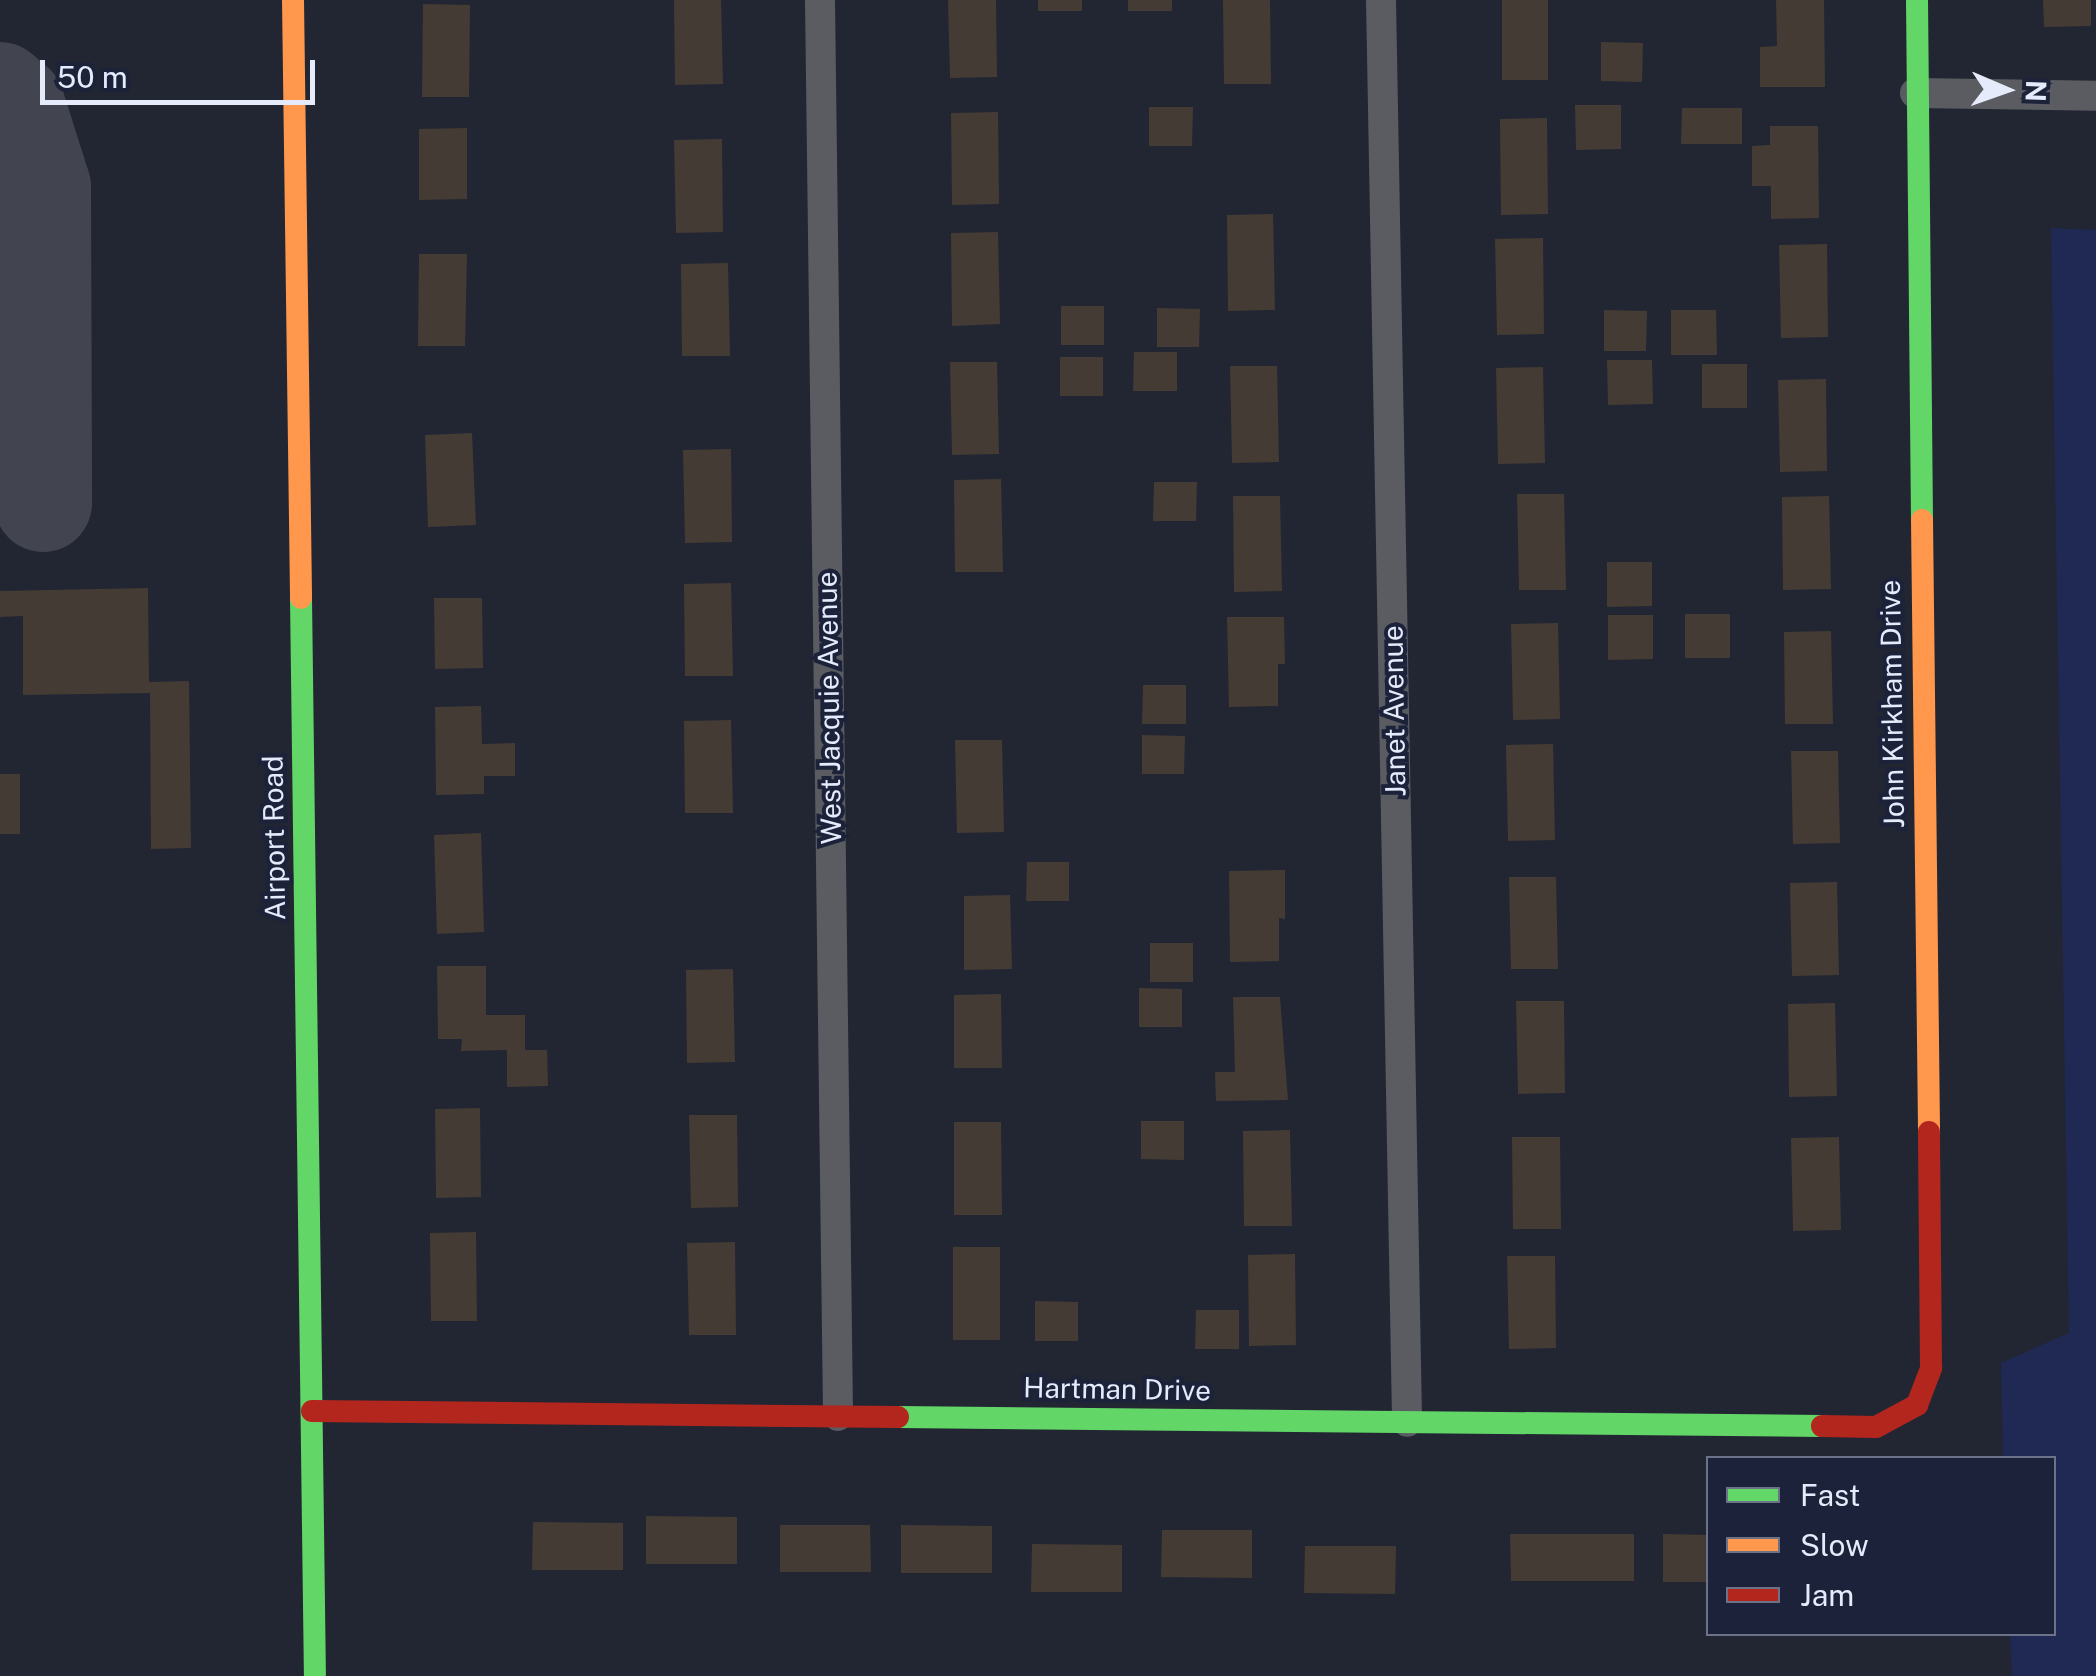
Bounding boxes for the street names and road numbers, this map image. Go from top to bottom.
street label: West Jacquie Avenue [810,571,848,845]
street label: John Kirkham Drive [1873,580,1911,828]
street label: Janet Avenue [1376,625,1412,797]
street label: Airport Road [256,755,292,921]
street label: Hartman Drive [1023,1371,1211,1407]

